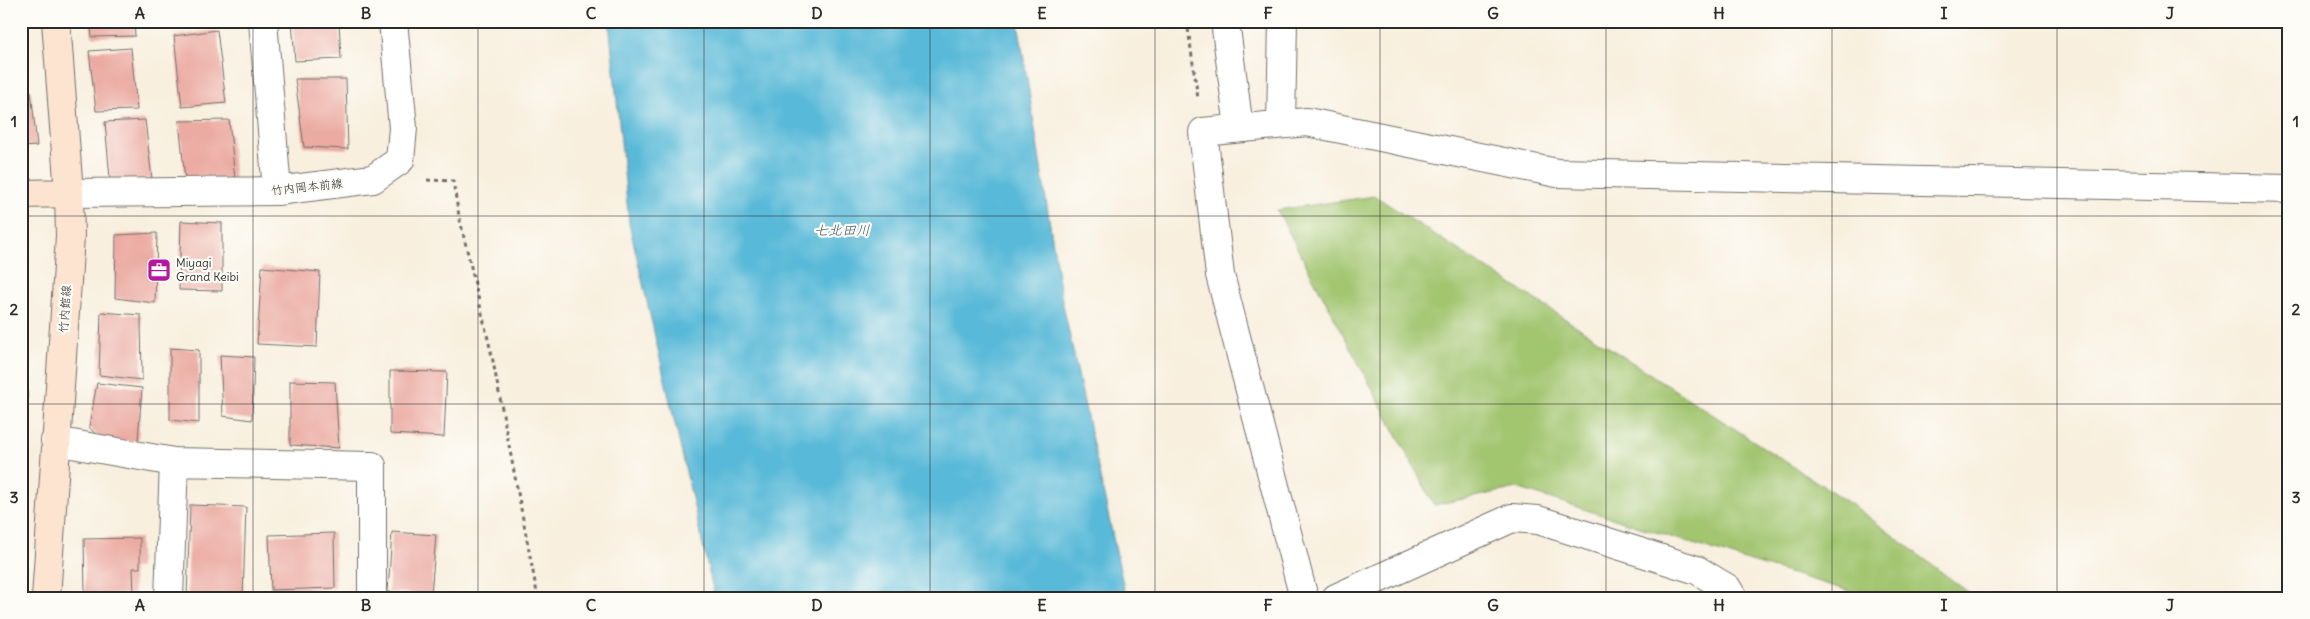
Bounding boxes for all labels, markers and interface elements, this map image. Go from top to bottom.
text: A [135,3,145,23]
text: B [361,3,372,23]
text: C [586,3,597,23]
text: D [811,3,823,23]
text: E [1037,3,1047,23]
text: F [1263,3,1273,23]
text: G [1487,3,1499,23]
text: H [1713,3,1725,23]
text: I [1941,3,1948,23]
text: J [2166,3,2175,23]
text: 1 [11,111,17,131]
text: 1 [2293,111,2299,131]
street label: 竹内岡本前線 [270,175,344,198]
water label: 七北田川 [814,221,870,239]
place label: Miyagi Grand Keibi [176,255,239,284]
office icon: Miyagi Grand Keibi [146,257,172,283]
street label: 竹内館線 [55,284,74,333]
text: 2 [10,299,19,319]
text: 2 [2292,299,2301,319]
text: 3 [9,487,19,507]
text: 3 [2291,487,2301,507]
text: A [135,595,145,615]
text: B [361,595,372,615]
text: C [586,595,597,615]
text: D [811,595,823,615]
text: E [1037,595,1047,615]
text: F [1263,595,1273,615]
text: G [1487,595,1499,615]
text: H [1713,595,1725,615]
text: I [1941,595,1948,615]
text: J [2166,595,2175,615]

